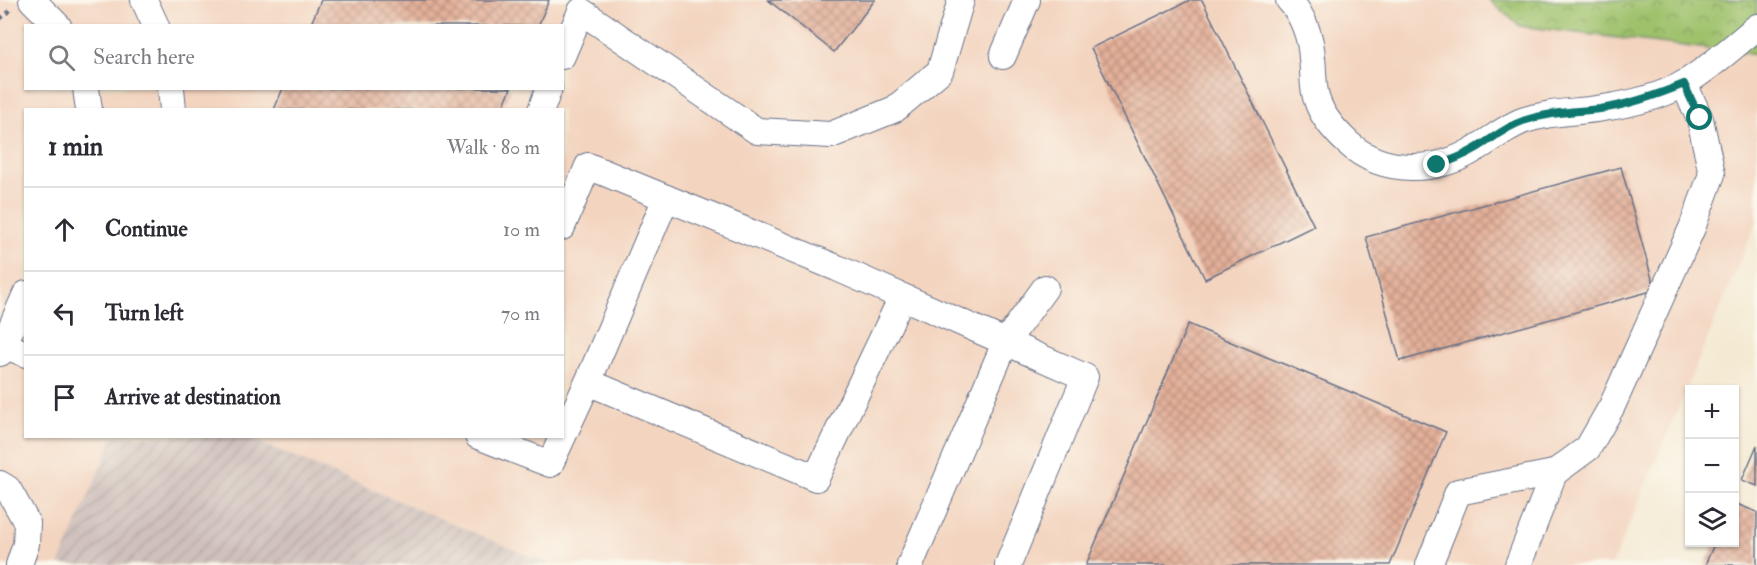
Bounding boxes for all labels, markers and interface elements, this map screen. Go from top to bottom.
search box [24,24,564,90]
icon: search [45,41,78,74]
text: Search here [93,43,195,71]
route start [1686,104,1712,130]
text: 1 min [48,131,103,163]
text: Walk · 80 m [447,135,540,160]
route end [1423,151,1449,177]
icon: ahead [48,213,81,246]
text: Continue [105,215,188,243]
text: 10 m [503,217,540,242]
icon: left [48,297,81,330]
text: Turn left [105,299,184,327]
text: 70 m [501,301,540,326]
icon: arrive [48,381,81,414]
text: Arrive at destination [105,383,281,411]
map controls [1685,385,1739,547]
button: + [1685,385,1739,439]
button: − [1685,439,1739,493]
button: layers [1685,493,1739,547]

